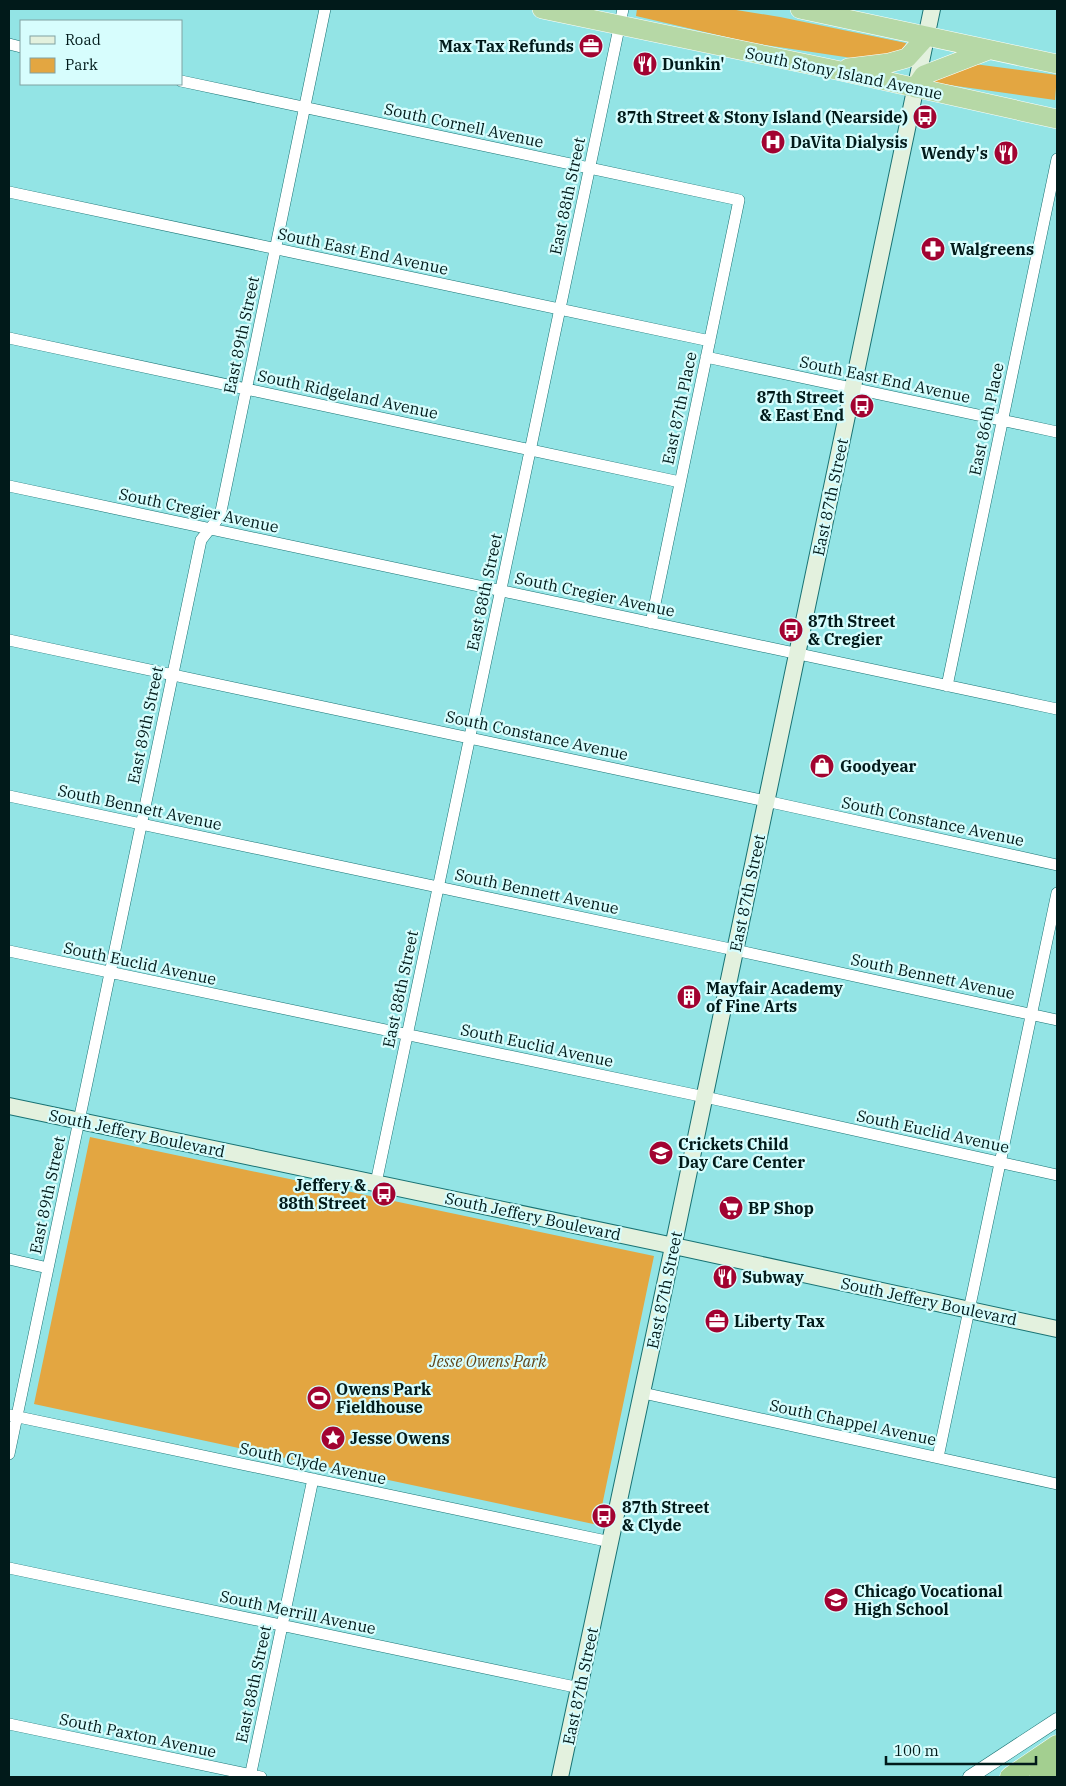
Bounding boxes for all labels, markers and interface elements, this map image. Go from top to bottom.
legend [20,20,182,85]
text: Road [65,30,101,49]
office icon: Max Tax Refunds [578,33,604,59]
place label: Max Tax Refunds [439,36,574,56]
street label: South Stony Island Avenue [744,42,944,104]
restaurant icon: Dunkin' [632,51,658,77]
place label: Dunkin' [662,54,725,74]
text: Park [65,55,98,74]
street label: South Cornell Avenue [383,98,545,152]
bus stop icon: 87th Street & Stony Island (Nearside) [912,104,938,130]
place label: 87th Street & Stony Island (Nearside) [617,107,908,127]
hospital icon: DaVita Dialysis [760,129,786,155]
place label: DaVita Dialysis [790,132,908,152]
street label: East 88th Street [545,135,589,257]
restaurant icon: Wendy's [993,140,1019,166]
place label: Wendy's [921,143,988,163]
street label: South East End Avenue [276,223,450,279]
pharmacy icon: Walgreens [920,236,946,262]
place label: Walgreens [950,239,1034,259]
street label: East 89th Street [219,274,263,396]
street label: East 87th Place [657,350,701,466]
street label: South East End Avenue [798,351,972,407]
street label: East 86th Place [964,361,1008,477]
street label: South Ridgeland Avenue [256,365,440,423]
place label: 87th Street & East End [757,387,844,425]
bus stop icon: 87th Street & East End [849,393,875,419]
street label: East 87th Street [808,436,852,558]
street label: South Cregier Avenue [117,483,281,537]
street label: East 88th Street [462,531,506,653]
street label: South Cregier Avenue [513,567,677,621]
place label: 87th Street & Cregier [808,611,895,649]
bus stop icon: 87th Street & Cregier [778,617,804,643]
street label: East 89th Street [123,664,167,786]
street label: South Constance Avenue [444,706,630,764]
shop icon: Goodyear [809,753,835,779]
place label: Goodyear [840,756,917,776]
street label: South Bennett Avenue [56,780,224,834]
street label: South Constance Avenue [840,792,1026,850]
street label: East 87th Street [725,832,769,954]
street label: South Bennett Avenue [453,864,621,918]
street label: East 88th Street [378,928,422,1050]
street label: South Euclid Avenue [62,937,218,989]
street label: South Bennett Avenue [849,949,1017,1003]
place label: Mayfair Academy of Fine Arts [706,978,844,1016]
building icon: Mayfair Academy of Fine Arts [676,984,702,1010]
street label: South Euclid Avenue [459,1019,615,1071]
street label: South Jeffery Boulevard [47,1105,227,1162]
street label: South Euclid Avenue [855,1105,1011,1157]
street label: East 89th Street [25,1134,69,1256]
place label: Crickets Child Day Care Center [678,1134,805,1172]
school or university icon: Crickets Child Day Care Center [648,1140,674,1166]
place label: Jeffery & 88th Street [279,1175,366,1213]
bus stop icon: Jeffery & 88th Street [371,1181,397,1207]
street label: South Jeffery Boulevard [443,1188,623,1245]
supermarket icon: BP Shop [718,1195,744,1221]
place label: BP Shop [748,1198,814,1218]
street label: East 87th Street [642,1229,686,1351]
restaurant icon: Subway [712,1264,738,1290]
place label: Subway [742,1267,805,1287]
street label: South Jeffery Boulevard [839,1273,1019,1330]
office icon: Liberty Tax [704,1308,730,1334]
place label: Liberty Tax [734,1311,825,1331]
park label: Jesse Owens Park [428,1351,547,1371]
place label: Owens Park Fieldhouse [336,1379,431,1417]
sports icon: Owens Park Fieldhouse [306,1385,332,1411]
street label: South Chappel Avenue [768,1395,938,1449]
place icon: Jesse Owens [320,1425,346,1451]
place label: Jesse Owens [350,1428,450,1448]
street label: South Clyde Avenue [238,1438,388,1488]
place label: 87th Street & Clyde [622,1497,709,1535]
bus stop icon: 87th Street & Clyde [591,1503,617,1529]
place label: Chicago Vocational High School [854,1581,1003,1619]
street label: South Merrill Avenue [218,1586,378,1638]
school or university icon: Chicago Vocational High School [823,1587,849,1613]
street label: East 88th Street [231,1623,275,1745]
street label: East 87th Street [558,1625,602,1747]
street label: South Paxton Avenue [58,1709,218,1761]
scale bar [886,1734,1036,1766]
text: 100 m [894,1741,939,1760]

